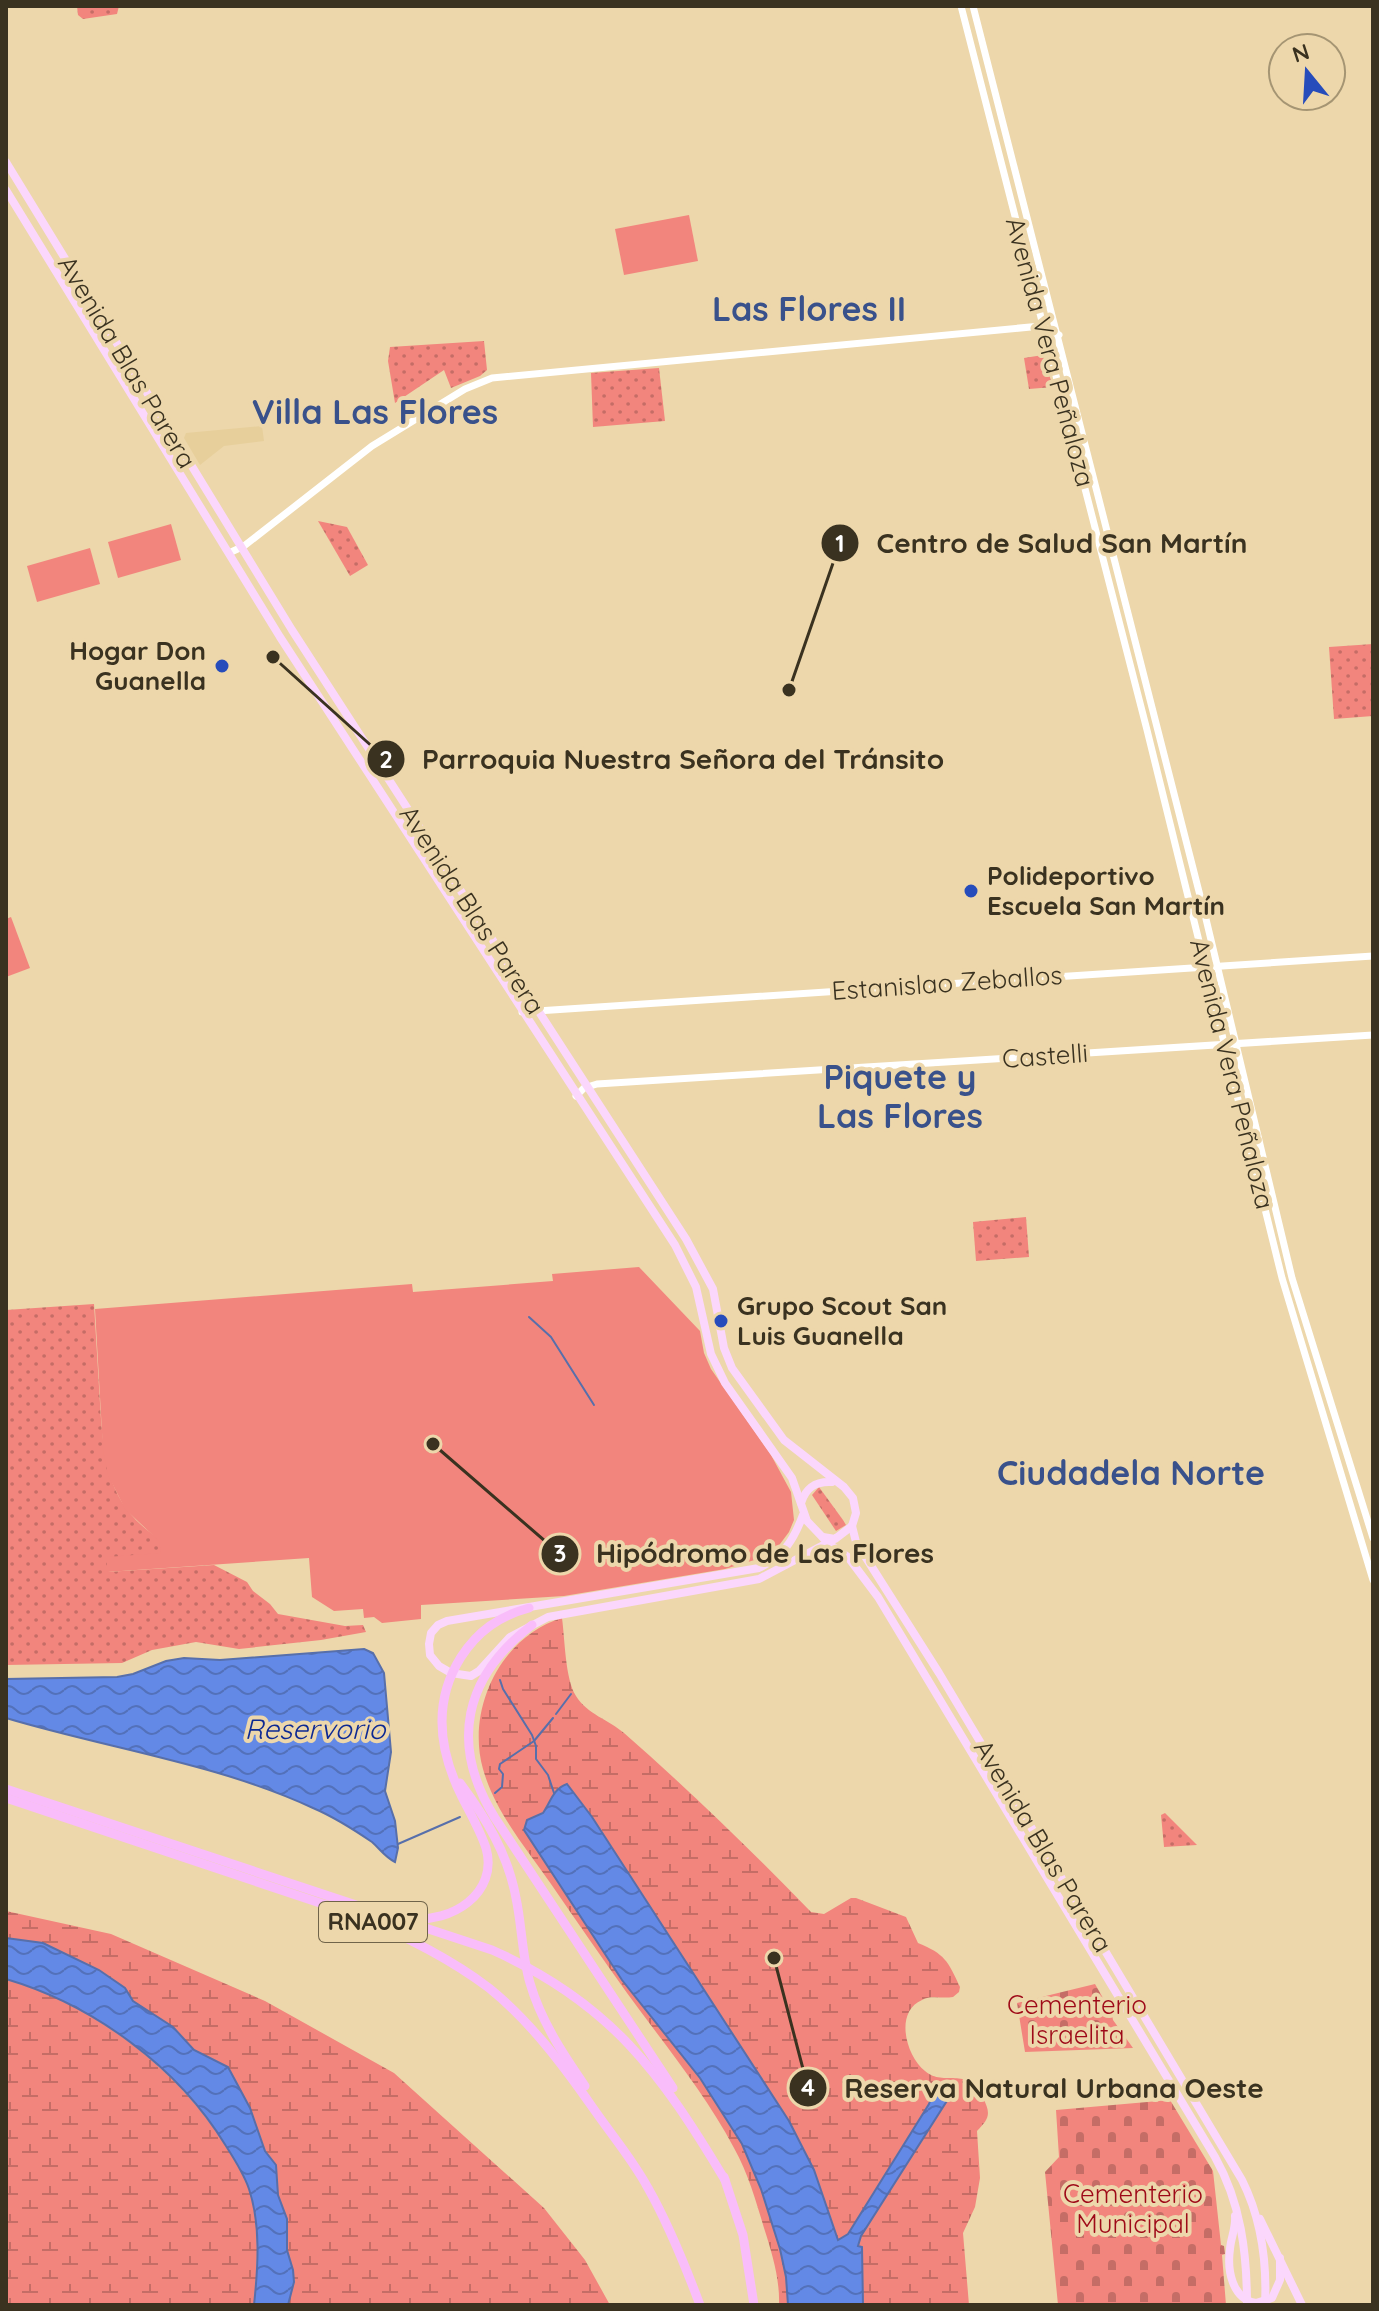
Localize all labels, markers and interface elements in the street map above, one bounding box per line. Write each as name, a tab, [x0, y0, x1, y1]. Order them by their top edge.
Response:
north arrow	[1267, 32, 1347, 112]
text: N	[1289, 37, 1313, 69]
street label: Avenida Vera Peñaloza	[999, 214, 1102, 490]
street label: Avenida Blas Parera	[51, 249, 204, 474]
district label: Las Flores II	[712, 287, 906, 330]
district label: Villa Las Flores	[252, 390, 498, 433]
callout: Centro de Salud San Martín	[820, 517, 1263, 569]
text: Centro de Salud San Martín	[877, 525, 1247, 560]
text: 1	[835, 528, 845, 558]
place label: Hogar Don Guanella	[69, 634, 206, 697]
marker: Hogar Don Guanella	[213, 657, 231, 675]
callout: Parroquia Nuestra Señora del Tránsito	[366, 733, 960, 785]
text: Parroquia Nuestra Señora del Tránsito	[422, 741, 944, 776]
text: 2	[379, 744, 393, 774]
street label: Avenida Blas Parera	[393, 799, 552, 1020]
place label: Polideportivo Escuela San Martín	[987, 859, 1225, 922]
marker: Polideportivo Escuela San Martín	[962, 882, 980, 900]
street label: Avenida Vera Peñaloza	[1183, 935, 1282, 1213]
street label: Estanislao Zeballos	[830, 958, 1063, 1007]
street label: Castelli	[1001, 1036, 1089, 1075]
district label: Piquete y Las Flores	[817, 1055, 983, 1137]
place label: Grupo Scout San Luis Guanella	[737, 1289, 947, 1352]
marker: Grupo Scout San Luis Guanella	[712, 1312, 730, 1330]
district label: Ciudadela Norte	[997, 1451, 1265, 1494]
callout: Hipódromo de Las Flores	[540, 1528, 950, 1580]
text: Hipódromo de Las Flores	[596, 1535, 934, 1570]
text: 3	[554, 1538, 566, 1568]
water label: Reservorio	[245, 1711, 387, 1746]
street label: Avenida Blas Parera	[967, 1733, 1120, 1958]
road number: RNA007	[319, 1902, 427, 1942]
park label: Cementerio Israelita	[1007, 1988, 1147, 2051]
callout: Reserva Natural Urbana Oeste	[788, 2062, 1279, 2114]
text: Reserva Natural Urbana Oeste	[844, 2070, 1264, 2105]
text: 4	[801, 2072, 815, 2102]
park label: Cementerio Municipal	[1063, 2177, 1203, 2240]

